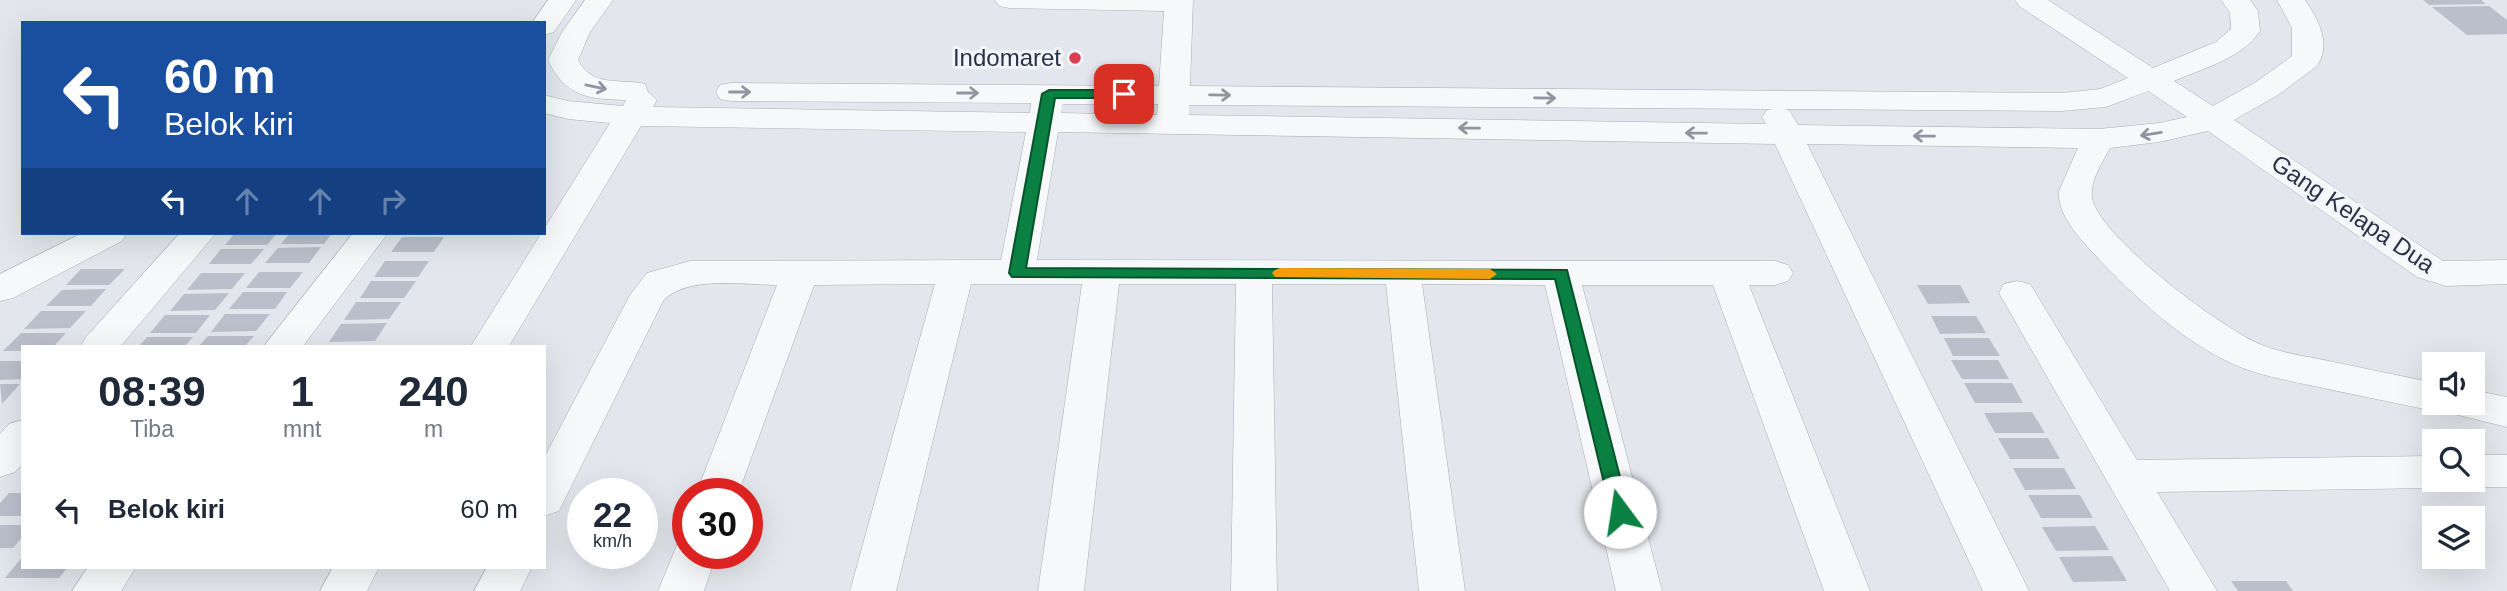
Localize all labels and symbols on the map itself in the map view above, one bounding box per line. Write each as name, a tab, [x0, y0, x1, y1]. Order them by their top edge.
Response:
place label: Indomaret	[953, 44, 1061, 71]
marker: Indomaret	[1067, 50, 1083, 66]
pin	[1094, 64, 1154, 124]
one-way arrow	[584, 82, 606, 95]
one-way arrow	[728, 85, 751, 99]
one-way arrow	[956, 86, 979, 100]
one-way arrow	[1208, 88, 1231, 102]
one-way arrow	[1533, 91, 1556, 105]
one-way arrow	[1457, 121, 1480, 135]
one-way arrow	[1685, 126, 1708, 139]
one-way arrow	[2140, 128, 2163, 141]
one-way arrow	[1912, 130, 1935, 143]
street label: Gang Kelapa Dua	[2267, 149, 2440, 278]
position arrow	[1583, 475, 1657, 549]
speed limit sign: 30	[672, 478, 763, 569]

